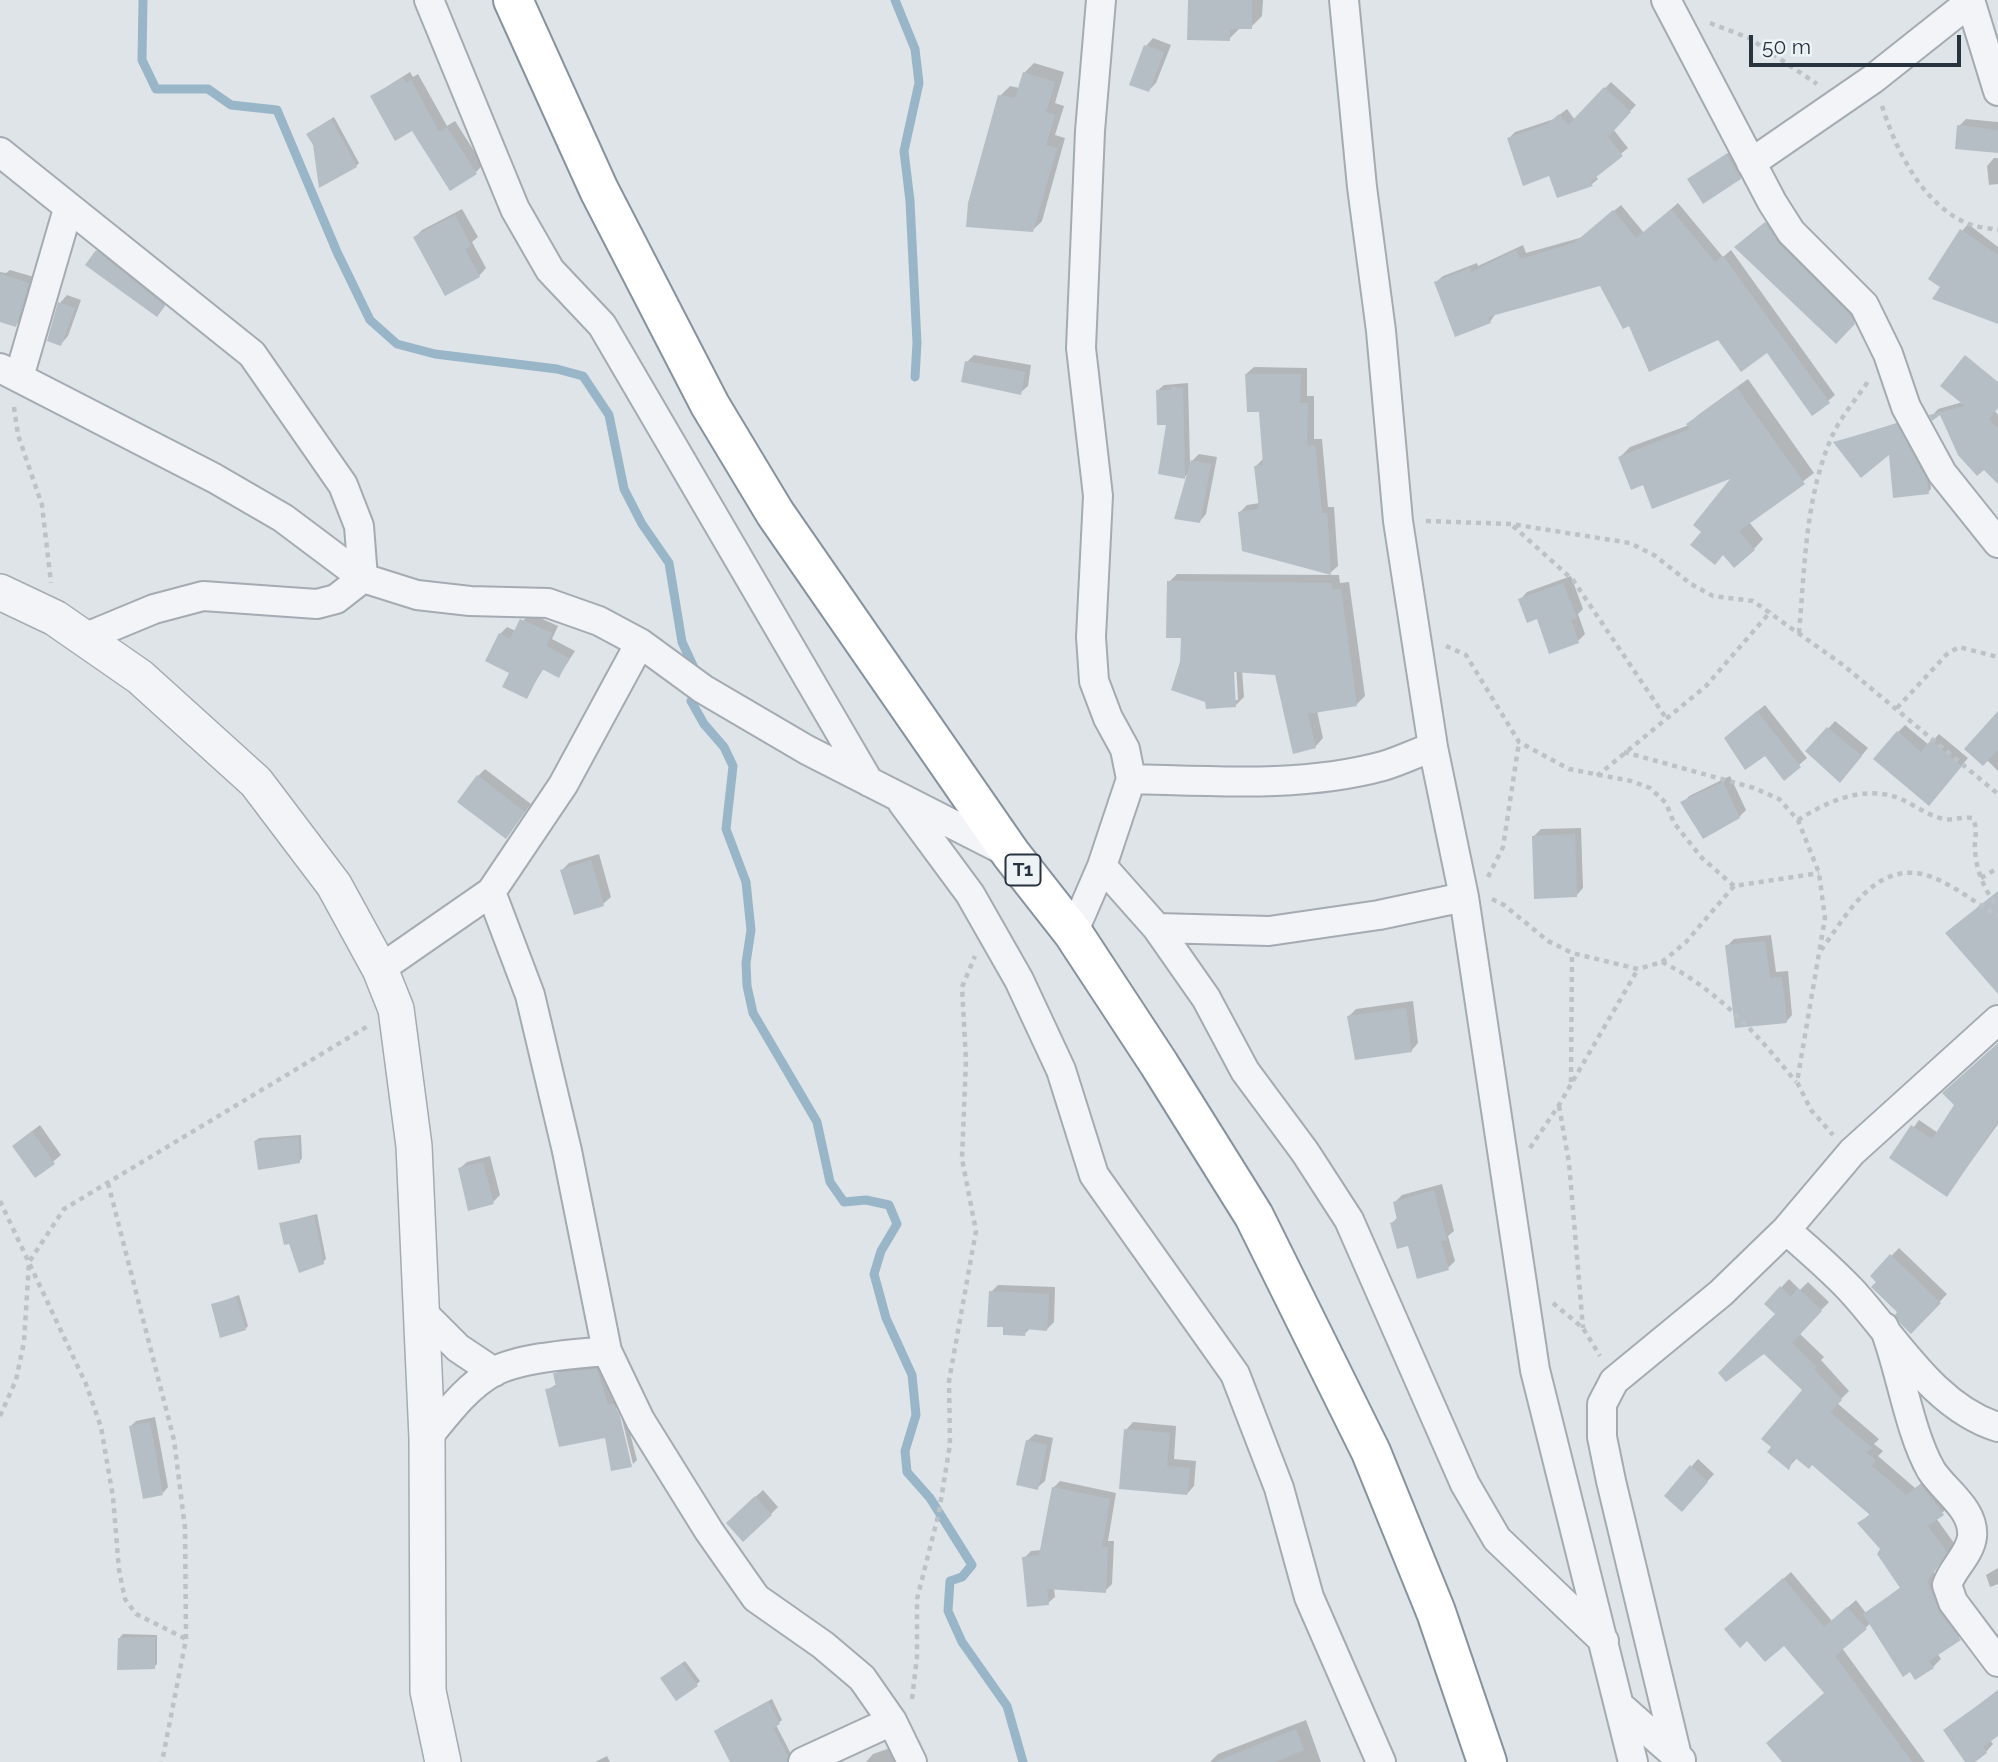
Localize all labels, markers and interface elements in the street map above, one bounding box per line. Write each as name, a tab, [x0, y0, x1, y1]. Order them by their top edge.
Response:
scale bar	[1753, 21, 1965, 65]
text: 50 m	[1762, 34, 1811, 59]
road number: T1	[1006, 855, 1040, 886]

